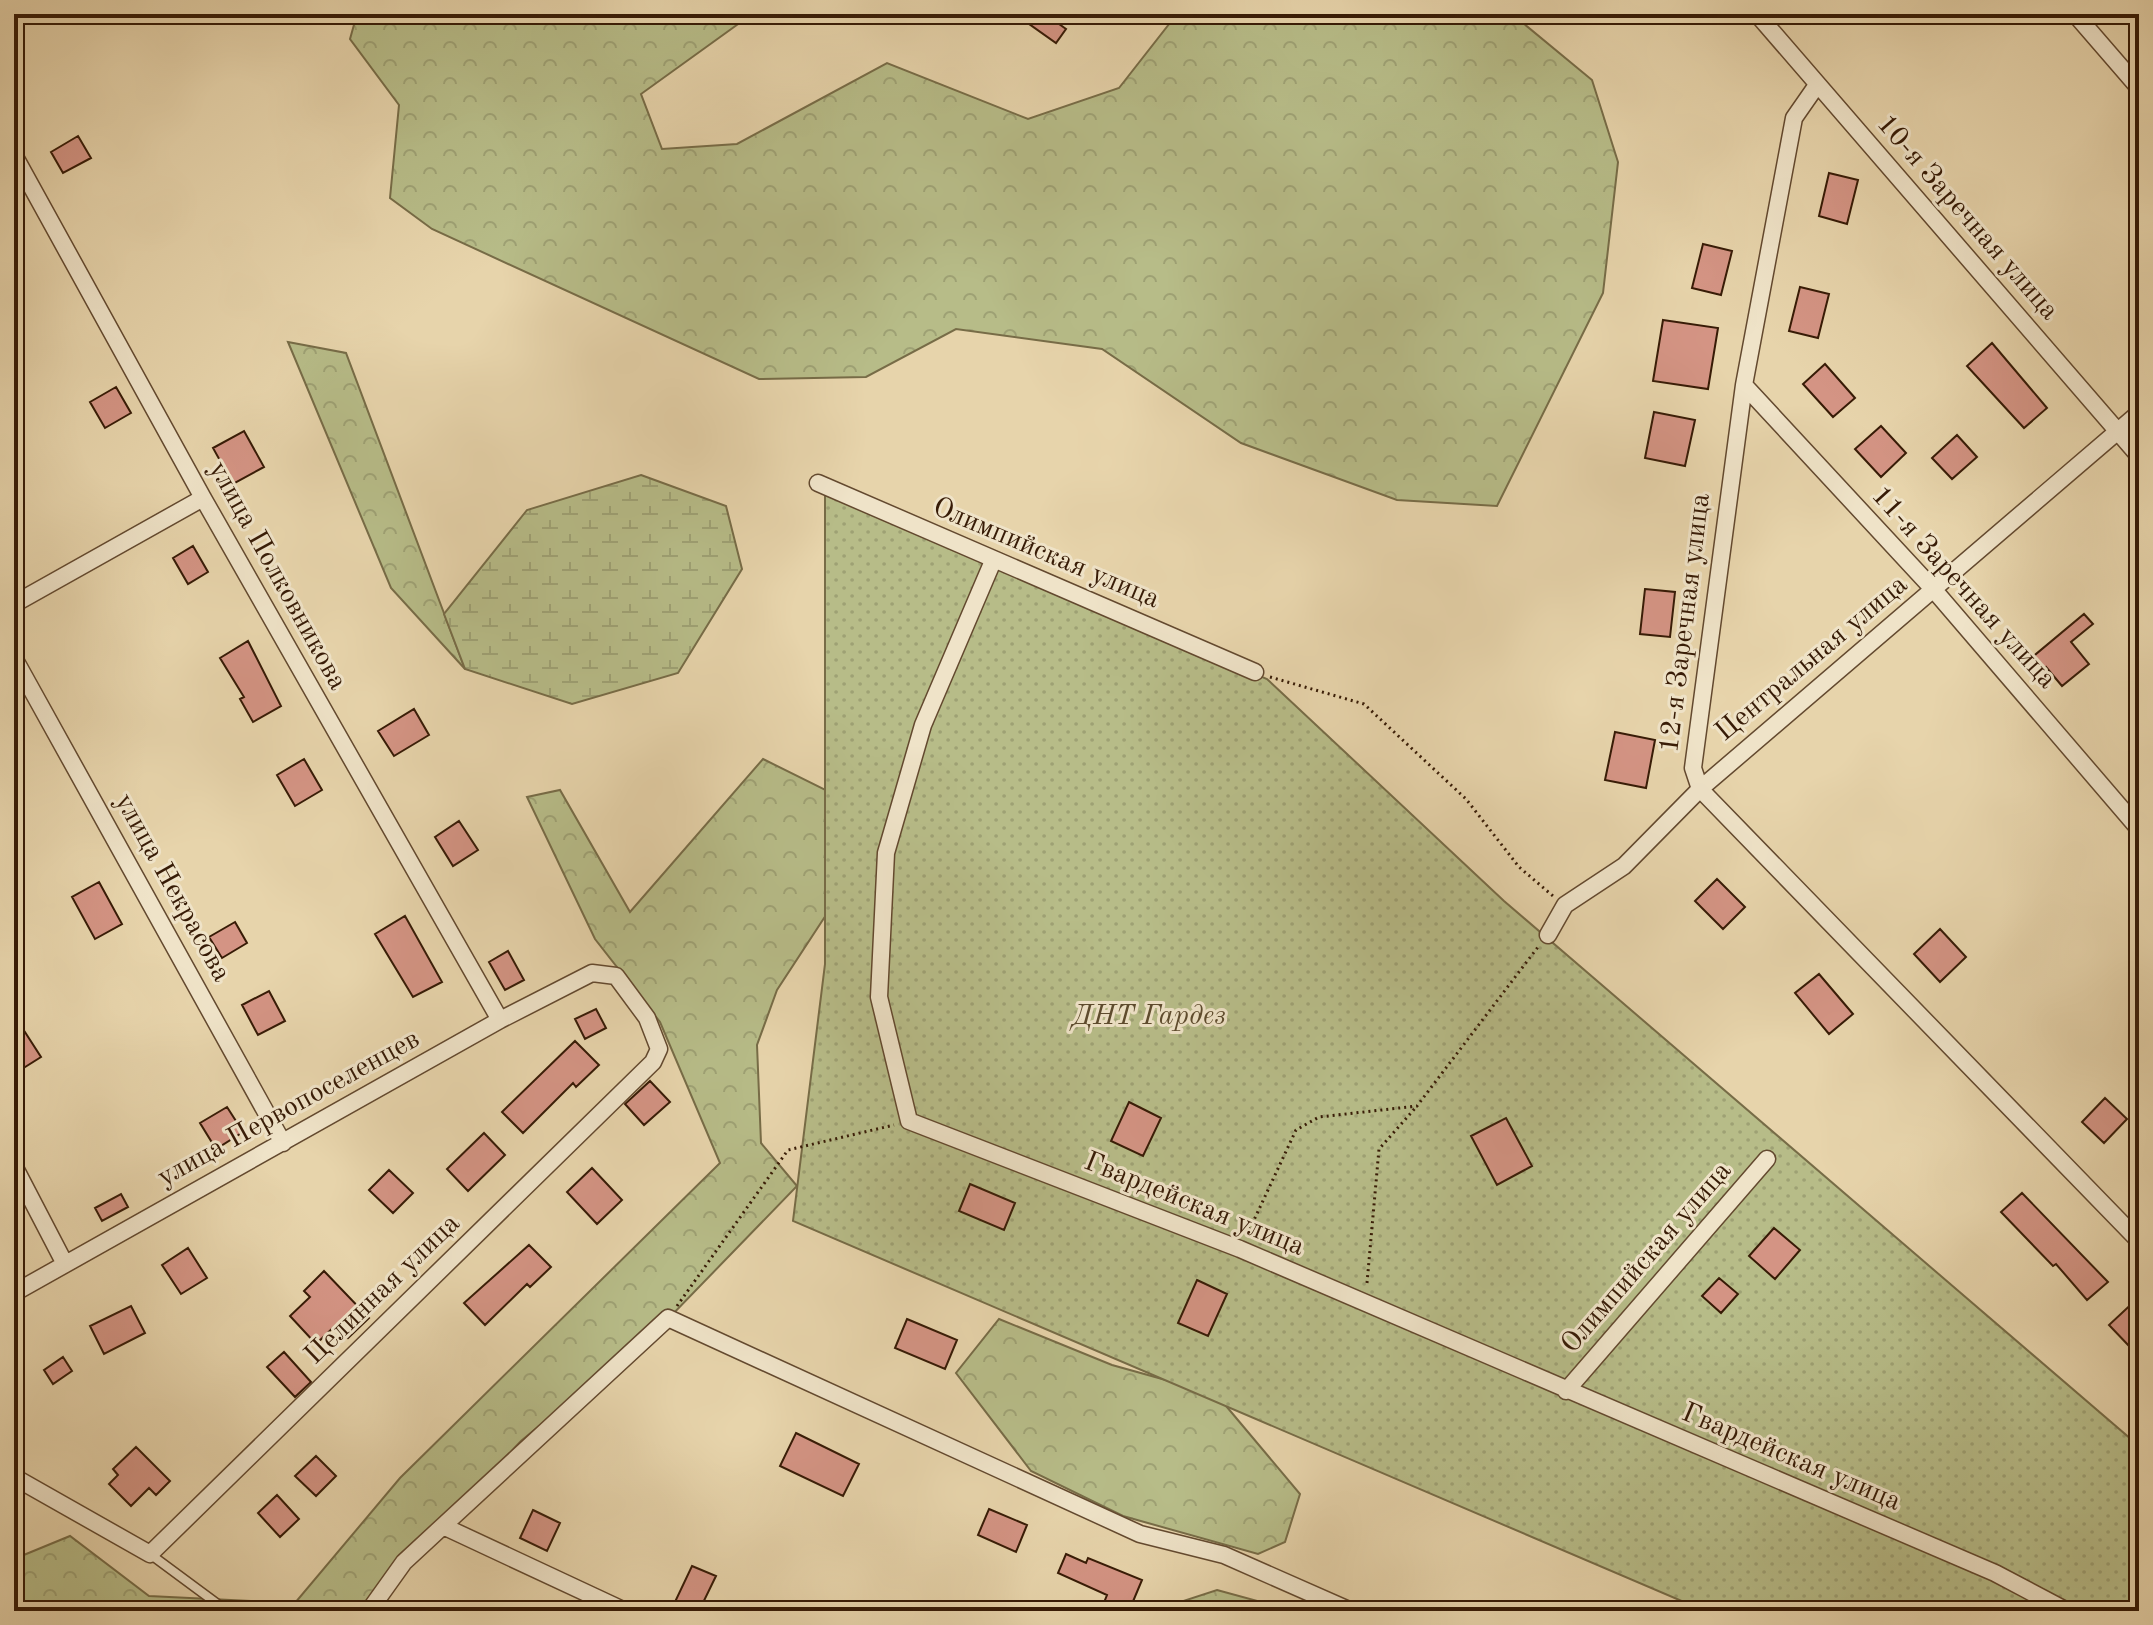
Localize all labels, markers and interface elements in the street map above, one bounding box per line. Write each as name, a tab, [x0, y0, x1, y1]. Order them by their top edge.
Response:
street label: 10-я Заречная улица	[1871, 110, 2063, 326]
street label: улица Полковникова	[203, 457, 352, 695]
street label: 11-я Заречная улица	[1865, 482, 2061, 695]
street label: 12-я Заречная улица	[1656, 492, 1716, 754]
street label: Олимпийская улица	[928, 494, 1164, 615]
street label: Центральная улица	[1711, 571, 1913, 747]
street label: улица Некрасова	[109, 789, 235, 987]
park label: ДНТ Гардез	[1069, 1003, 1226, 1031]
street label: улица Первопоселенцев	[153, 1025, 425, 1193]
street label: Гвардейская улица	[1080, 1148, 1308, 1262]
street label: Олимпийская улица	[1557, 1157, 1738, 1359]
street label: Целинная улица	[300, 1209, 466, 1371]
street label: Гвардейская улица	[1677, 1399, 1905, 1517]

